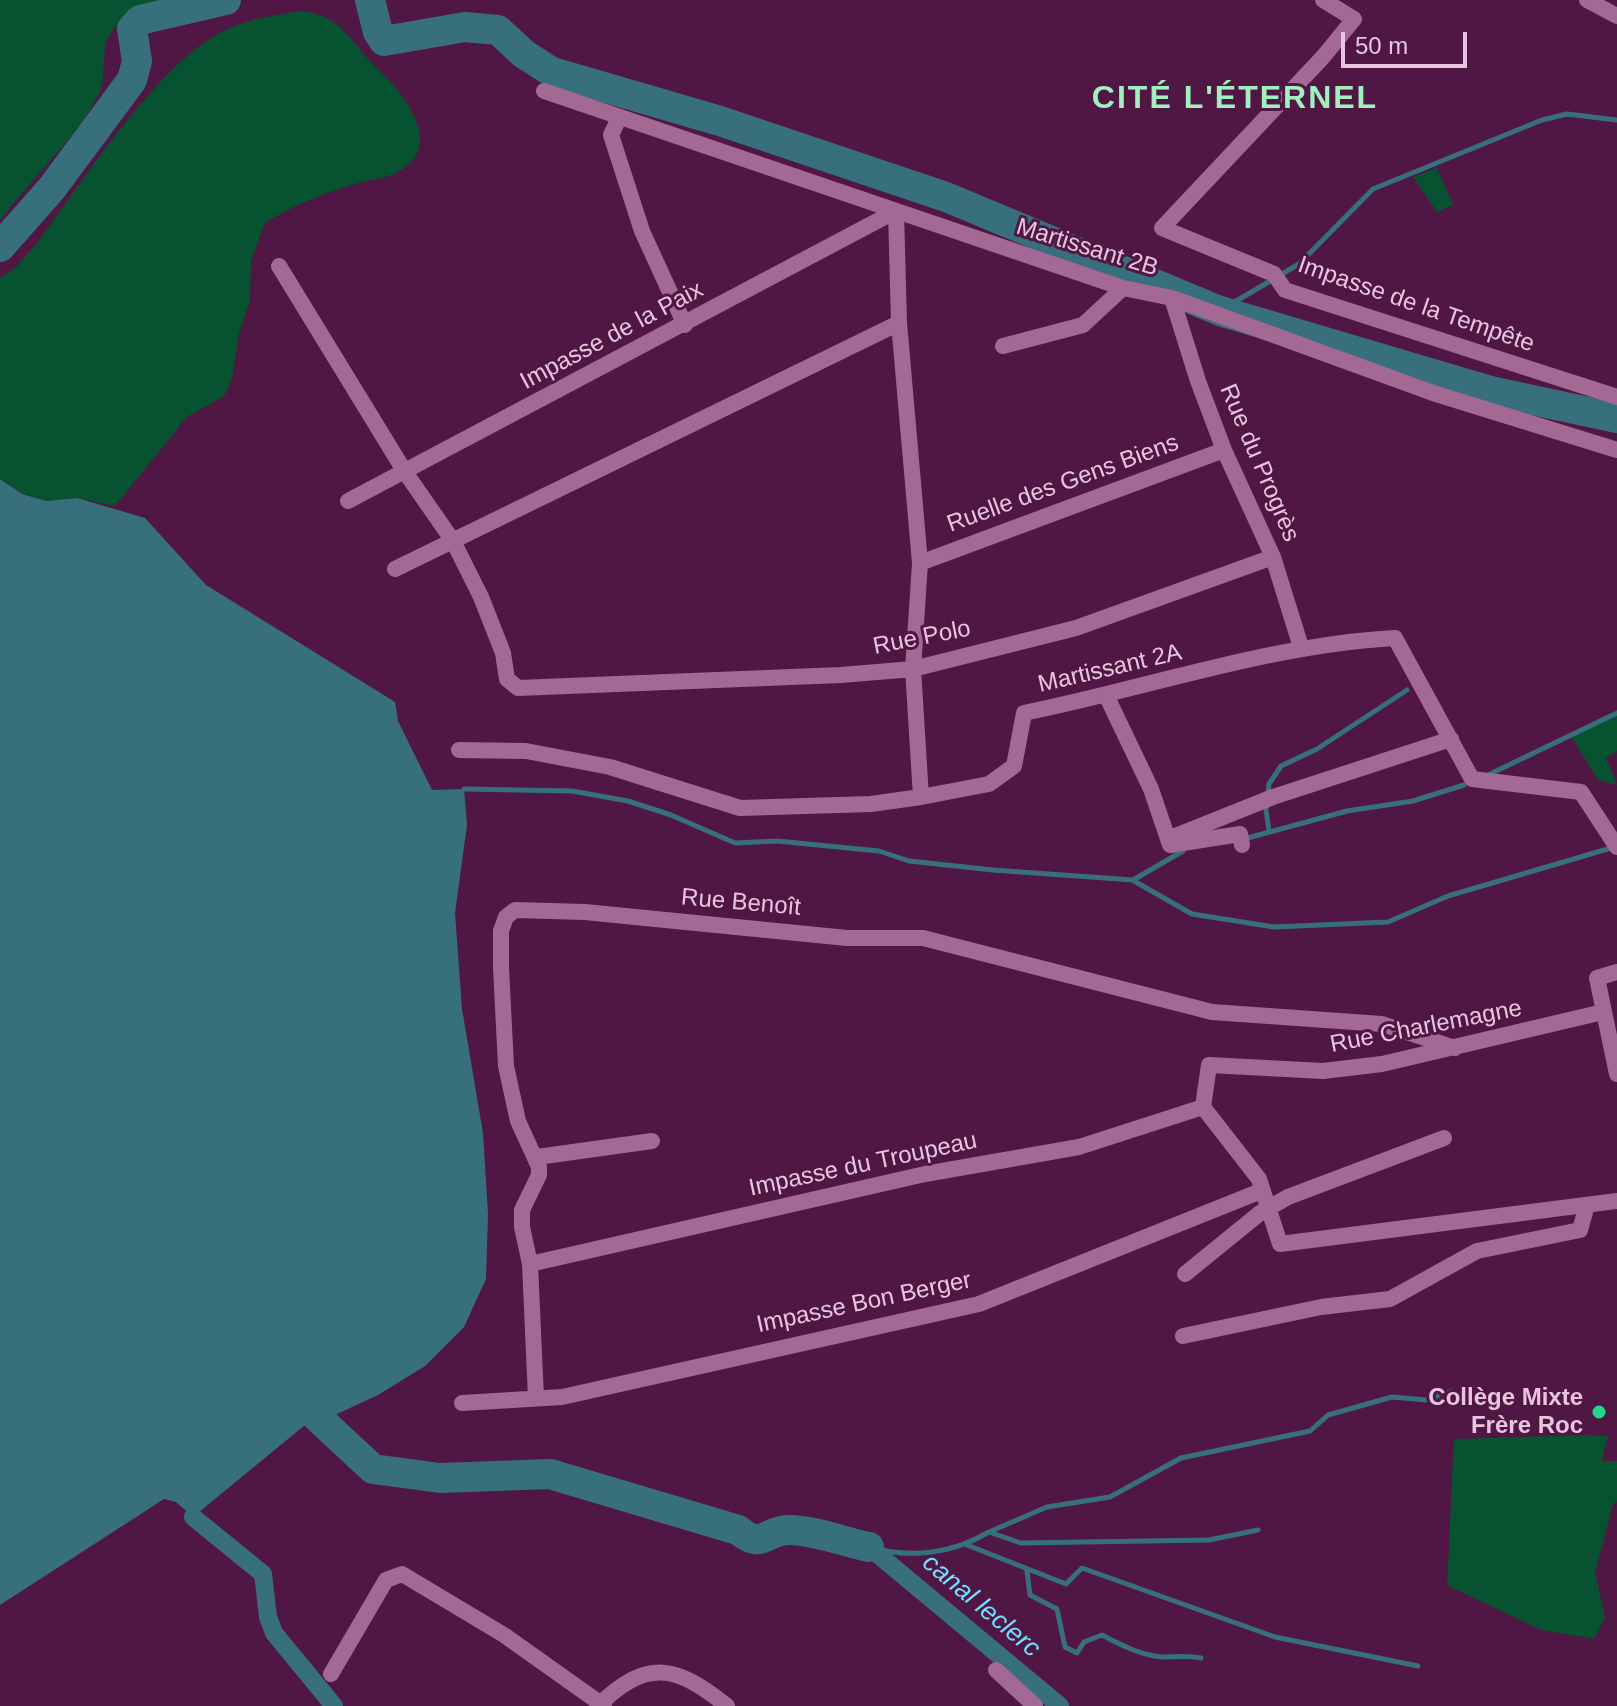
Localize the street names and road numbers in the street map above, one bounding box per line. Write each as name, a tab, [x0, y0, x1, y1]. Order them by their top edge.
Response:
street label: Martissant 2B	[1013, 213, 1161, 283]
street label: Impasse de la Tempête	[1294, 251, 1538, 359]
street label: Impasse de la Paix	[516, 276, 708, 396]
street label: Rue du Progrès	[1213, 380, 1305, 546]
street label: Ruelle des Gens Biens	[943, 429, 1183, 539]
street label: Rue Polo	[871, 614, 973, 662]
street label: Martissant 2A	[1035, 638, 1185, 700]
street label: Rue Benoît	[680, 883, 802, 923]
street label: Rue Charlemagne	[1328, 994, 1524, 1060]
street label: Impasse du Troupeau	[746, 1127, 980, 1203]
street label: Impasse Bon Berger	[754, 1266, 974, 1340]

